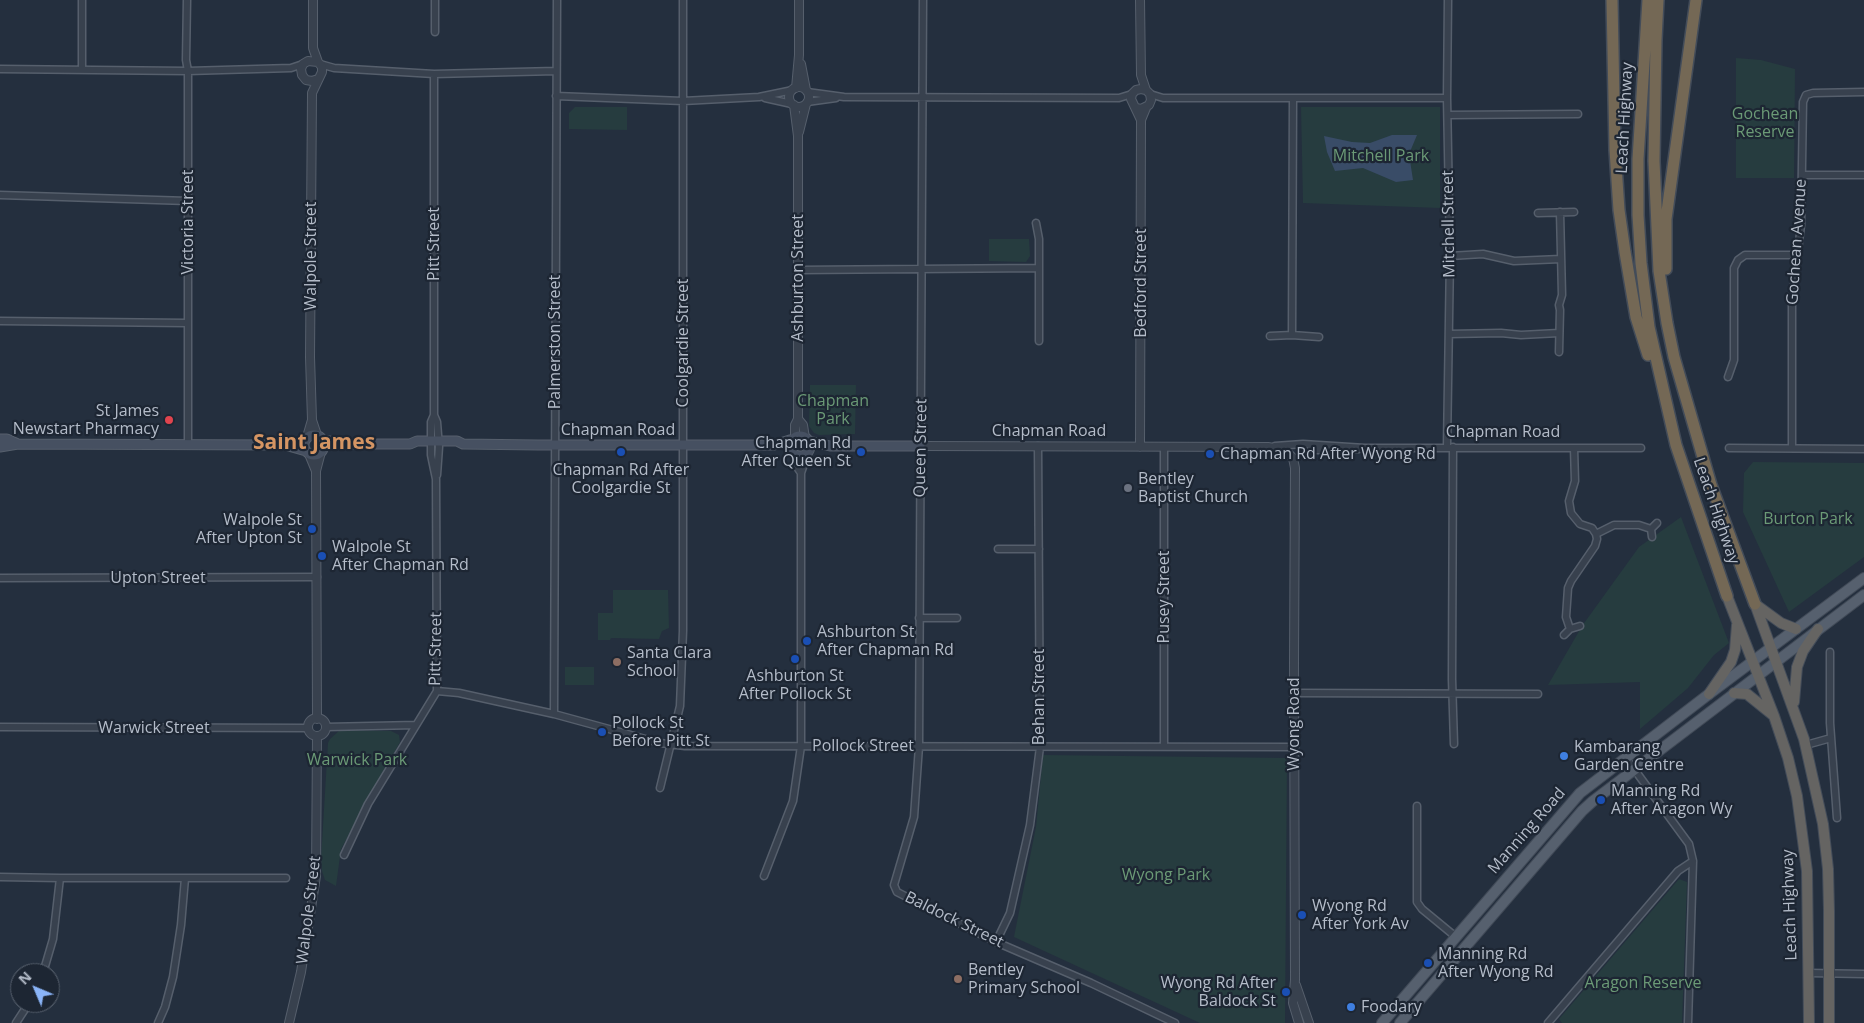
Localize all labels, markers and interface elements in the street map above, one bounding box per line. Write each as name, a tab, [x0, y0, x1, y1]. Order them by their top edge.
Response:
street label: Leach Highway	[1612, 62, 1638, 174]
park label: Gochean Reserve	[1732, 104, 1798, 142]
park label: Mitchell Park	[1333, 146, 1429, 166]
street label: Victoria Street	[178, 170, 198, 274]
street label: Mitchell Street	[1438, 170, 1460, 278]
street label: Gochean Avenue	[1783, 178, 1811, 306]
street label: Walpole Street	[301, 202, 321, 310]
street label: Pitt Street	[424, 207, 444, 281]
street label: Ashburton Street	[788, 214, 808, 342]
street label: Bedford Street	[1131, 228, 1151, 338]
street label: Palmerston Street	[545, 275, 565, 409]
street label: Coolgardie Street	[673, 278, 693, 408]
park label: Chapman Park	[797, 391, 869, 429]
street label: Queen Street	[911, 398, 931, 498]
place label: St James Newstart Pharmacy	[13, 401, 159, 439]
marker: St James Newstart Pharmacy	[163, 414, 175, 426]
street label: Chapman Road	[561, 420, 675, 440]
street label: Chapman Road	[992, 421, 1106, 441]
street label: Chapman Road	[1446, 422, 1560, 442]
district label: Saint James	[253, 430, 375, 456]
place label: Chapman Rd After Queen St	[741, 433, 851, 471]
place label: Chapman Rd After Wyong Rd	[1220, 444, 1436, 464]
marker: Chapman Rd After Coolgardie St	[615, 446, 627, 458]
marker: Chapman Rd After Queen St	[855, 446, 867, 458]
marker: Chapman Rd After Wyong Rd	[1204, 448, 1216, 460]
street label: Leach Highway	[1689, 455, 1743, 567]
place label: Chapman Rd After Coolgardie St	[553, 460, 689, 498]
place label: Bentley Baptist Church	[1138, 469, 1248, 507]
marker: Bentley Baptist Church	[1122, 482, 1134, 494]
park label: Burton Park	[1763, 509, 1853, 529]
place label: Walpole St After Upton St	[196, 510, 302, 548]
marker: Walpole St After Upton St	[306, 523, 318, 535]
place label: Walpole St After Chapman Rd	[332, 537, 469, 575]
marker: Walpole St After Chapman Rd	[316, 550, 328, 562]
street label: Pusey Street	[1154, 551, 1174, 643]
street label: Upton Street	[110, 568, 206, 588]
street label: Pitt Street	[426, 612, 446, 686]
place label: Ashburton St After Chapman Rd	[817, 622, 954, 660]
marker: Ashburton St After Chapman Rd	[801, 635, 813, 647]
place label: Santa Clara School	[627, 643, 712, 681]
street label: Behan Street	[1029, 649, 1049, 745]
marker: Ashburton St After Pollock St	[789, 653, 801, 665]
marker: Santa Clara School	[611, 656, 623, 668]
place label: Ashburton St After Pollock St	[739, 666, 851, 704]
street label: Wyong Road	[1284, 677, 1304, 771]
place label: Pollock St Before Pitt St	[612, 713, 710, 751]
street label: Warwick Street	[98, 718, 210, 738]
marker: Pollock St Before Pitt St	[596, 726, 608, 738]
street label: Pollock Street	[812, 736, 914, 756]
place label: Kambarang Garden Centre	[1574, 737, 1684, 775]
park label: Warwick Park	[307, 750, 407, 770]
marker: Kambarang Garden Centre	[1558, 750, 1570, 762]
place label: Manning Rd After Aragon Wy	[1611, 781, 1732, 819]
street label: Manning Road	[1484, 784, 1570, 878]
marker: Manning Rd After Aragon Wy	[1595, 794, 1607, 806]
street label: Leach Highway	[1778, 849, 1802, 961]
street label: Walpole Street	[293, 855, 325, 965]
park label: Wyong Park	[1122, 865, 1210, 885]
street label: Baldock Street	[901, 888, 1007, 952]
place label: Wyong Rd After York Av	[1312, 896, 1409, 934]
marker: Wyong Rd After York Av	[1296, 909, 1308, 921]
place label: Manning Rd After Wyong Rd	[1438, 944, 1554, 982]
marker: Manning Rd After Wyong Rd	[1422, 957, 1434, 969]
place label: Bentley Primary School	[968, 960, 1080, 998]
north arrow	[10, 963, 60, 1013]
text: N	[14, 967, 35, 988]
marker: Bentley Primary School	[952, 973, 964, 985]
place label: Wyong Rd After Baldock St	[1160, 973, 1276, 1011]
park label: Aragon Reserve	[1585, 973, 1701, 993]
marker: Wyong Rd After Baldock St	[1280, 986, 1292, 998]
place label: Foodary	[1361, 997, 1422, 1017]
marker: Foodary	[1345, 1001, 1357, 1013]

